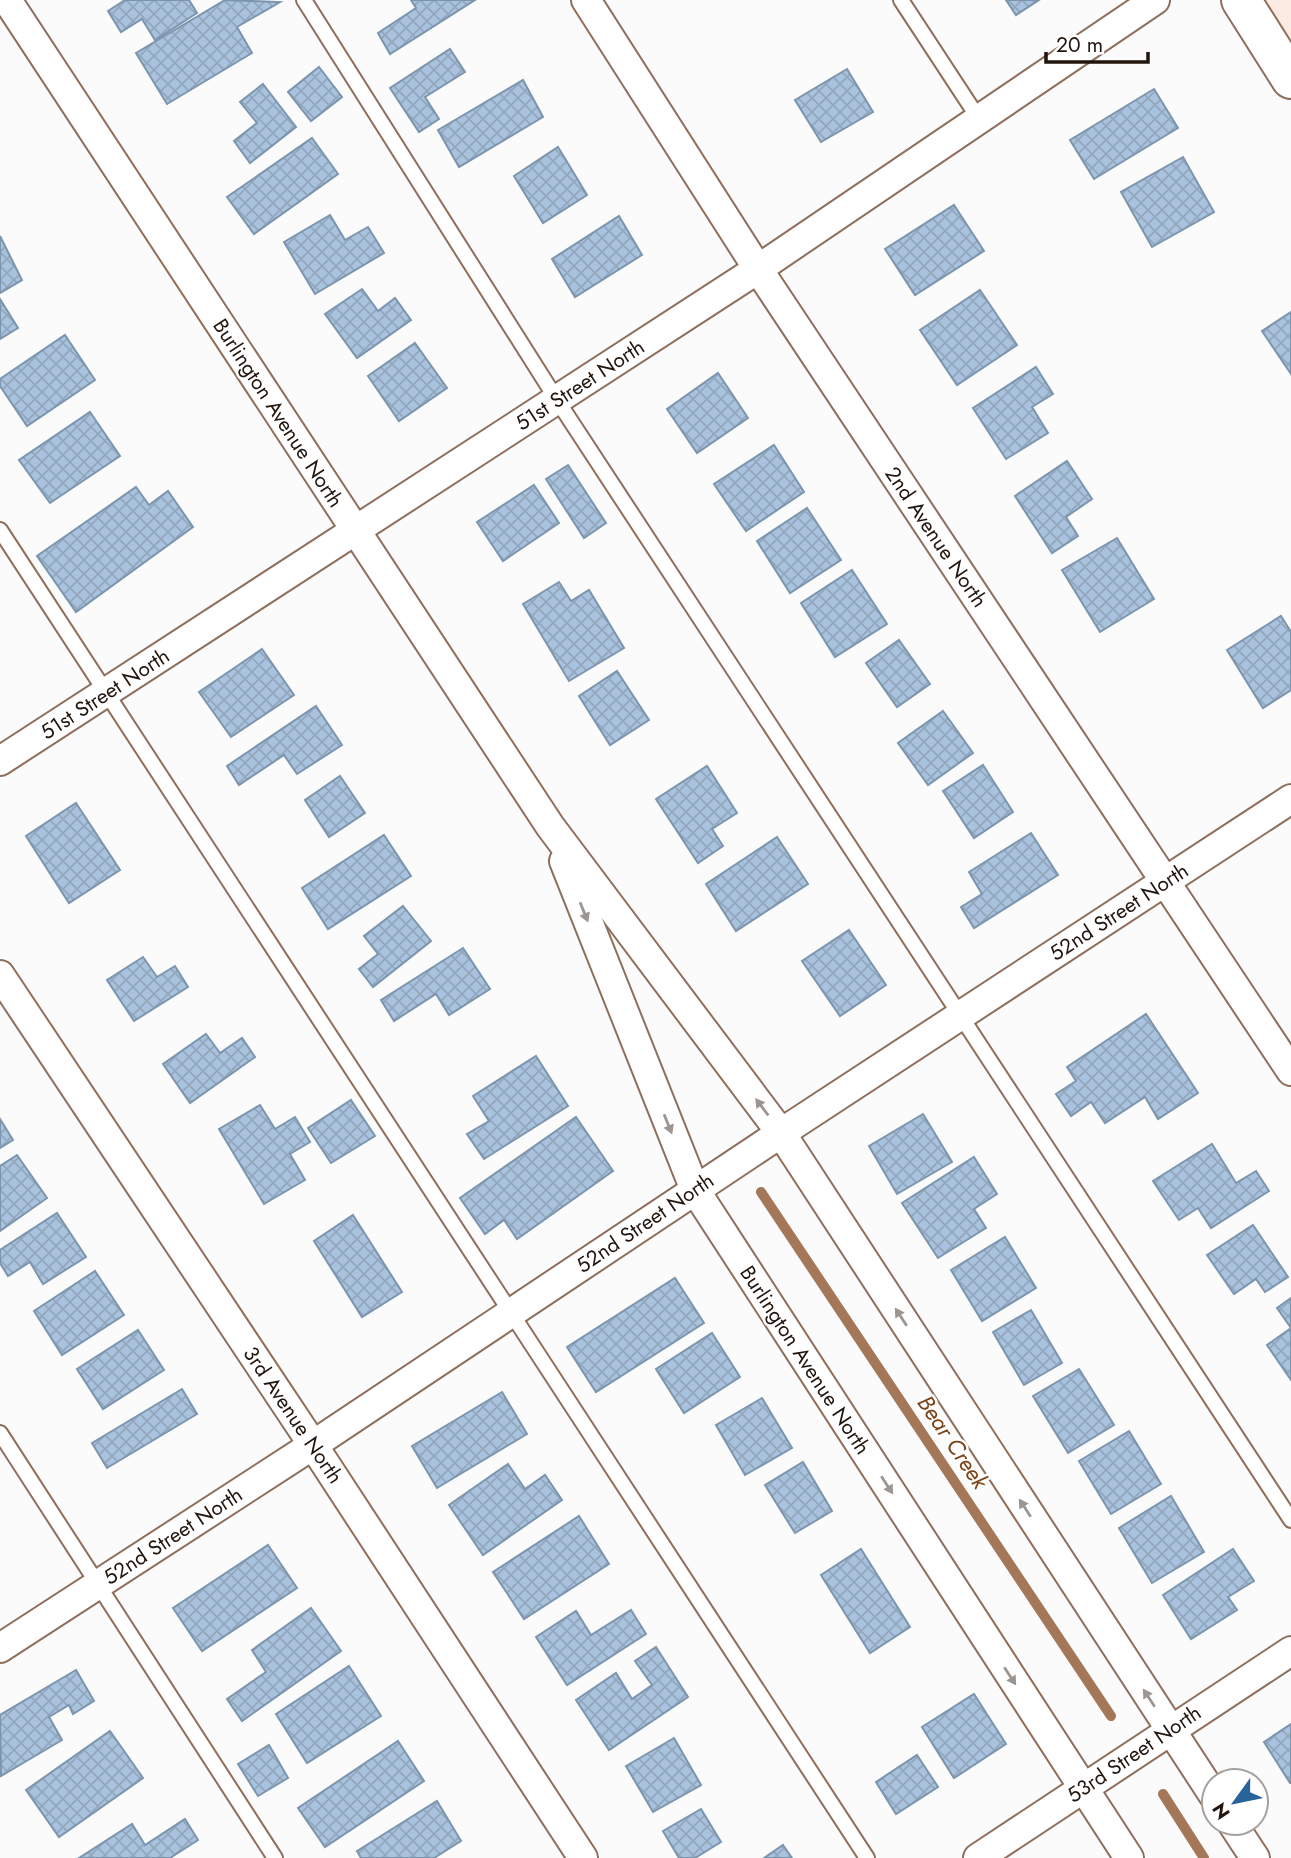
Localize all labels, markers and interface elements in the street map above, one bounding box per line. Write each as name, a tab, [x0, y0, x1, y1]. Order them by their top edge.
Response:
scale bar	[1046, 21, 1148, 65]
text: 20 m	[1056, 30, 1103, 60]
street label: Burlington Avenue North	[206, 313, 350, 513]
street label: 51st Street North	[510, 332, 650, 438]
street label: 2nd Avenue North	[878, 461, 994, 613]
street label: 51st Street North	[35, 641, 175, 747]
street label: 52nd Street North	[1044, 856, 1194, 968]
one-way arrow	[579, 902, 590, 923]
one-way arrow	[755, 1098, 769, 1116]
one-way arrow	[663, 1113, 674, 1134]
street label: 52nd Street North	[570, 1166, 720, 1280]
street label: Burlington Avenue North	[733, 1260, 877, 1460]
one-way arrow	[894, 1308, 908, 1326]
street label: 3rd Avenue North	[236, 1340, 350, 1490]
water label: Bear Creek	[909, 1388, 998, 1497]
one-way arrow	[880, 1476, 893, 1495]
street label: 52nd Street North	[98, 1480, 248, 1592]
one-way arrow	[1019, 1498, 1032, 1517]
one-way arrow	[1004, 1666, 1017, 1686]
one-way arrow	[1143, 1689, 1156, 1708]
street label: 53rd Street North	[1061, 1698, 1207, 1810]
north arrow	[1200, 1767, 1270, 1837]
text: N	[1206, 1797, 1237, 1825]

